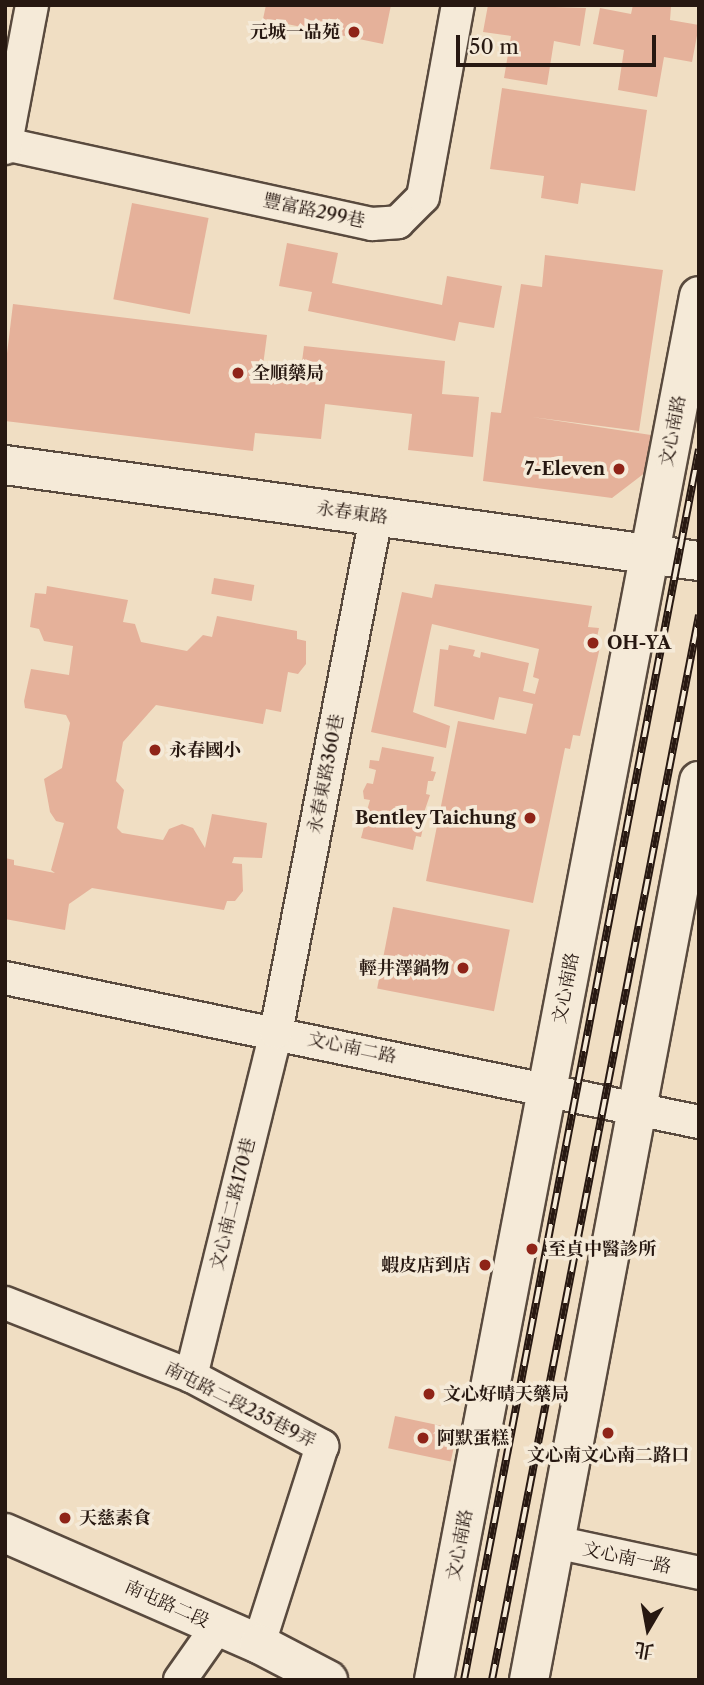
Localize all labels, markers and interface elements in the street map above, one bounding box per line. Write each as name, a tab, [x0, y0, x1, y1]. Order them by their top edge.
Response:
place label: 元城一品苑	[250, 21, 340, 43]
scale bar	[459, 21, 658, 65]
marker: 元城一品苑	[346, 24, 362, 40]
text: 50 m	[469, 34, 519, 59]
street label: 豐富路299巷	[261, 190, 367, 232]
place label: 全順藥局	[252, 362, 324, 384]
marker: 全順藥局	[230, 365, 246, 381]
street label: 文心南路	[656, 394, 690, 468]
place label: 7-Eleven	[525, 458, 605, 480]
marker: 7-Eleven	[611, 461, 627, 477]
street label: 永春東路	[315, 497, 389, 529]
place label: OH-YA	[607, 632, 671, 654]
marker: OH-YA	[585, 635, 601, 651]
street label: 永春東路360巷	[304, 712, 348, 836]
place label: 永春國小	[169, 739, 241, 761]
marker: 永春國小	[147, 742, 163, 758]
place label: Bentley Taichung	[354, 807, 516, 829]
marker: Bentley Taichung	[522, 810, 538, 826]
street label: 文心南路	[549, 951, 583, 1025]
place label: 輕井澤鍋物	[359, 957, 449, 979]
marker: 輕井澤鍋物	[455, 960, 471, 976]
street label: 文心南二路	[306, 1028, 398, 1068]
street label: 文心南二路170巷	[206, 1135, 260, 1273]
place label: 至貞中醫診所	[548, 1238, 656, 1260]
marker: 至貞中醫診所	[522, 1239, 542, 1259]
place label: 蝦皮店到店	[381, 1254, 471, 1276]
marker: 蝦皮店到店	[477, 1257, 493, 1273]
street label: 南屯路二段235巷9弄	[161, 1358, 319, 1452]
place label: 文心好晴天藥局	[443, 1383, 569, 1405]
marker: 文心好晴天藥局	[421, 1386, 437, 1402]
marker: 文心南文心南二路口	[600, 1425, 616, 1441]
place label: 阿默蛋糕	[437, 1427, 509, 1449]
marker: 阿默蛋糕	[415, 1430, 431, 1446]
place label: 文心南文心南二路口	[527, 1444, 689, 1466]
place label: 天慈素食	[79, 1507, 151, 1529]
street label: 文心南路	[443, 1508, 477, 1582]
marker: 天慈素食	[57, 1510, 73, 1526]
street label: 文心南一路	[581, 1538, 673, 1578]
street label: 南屯路二段	[121, 1576, 213, 1632]
north arrow	[613, 1594, 683, 1664]
text: 北	[633, 1637, 656, 1663]

